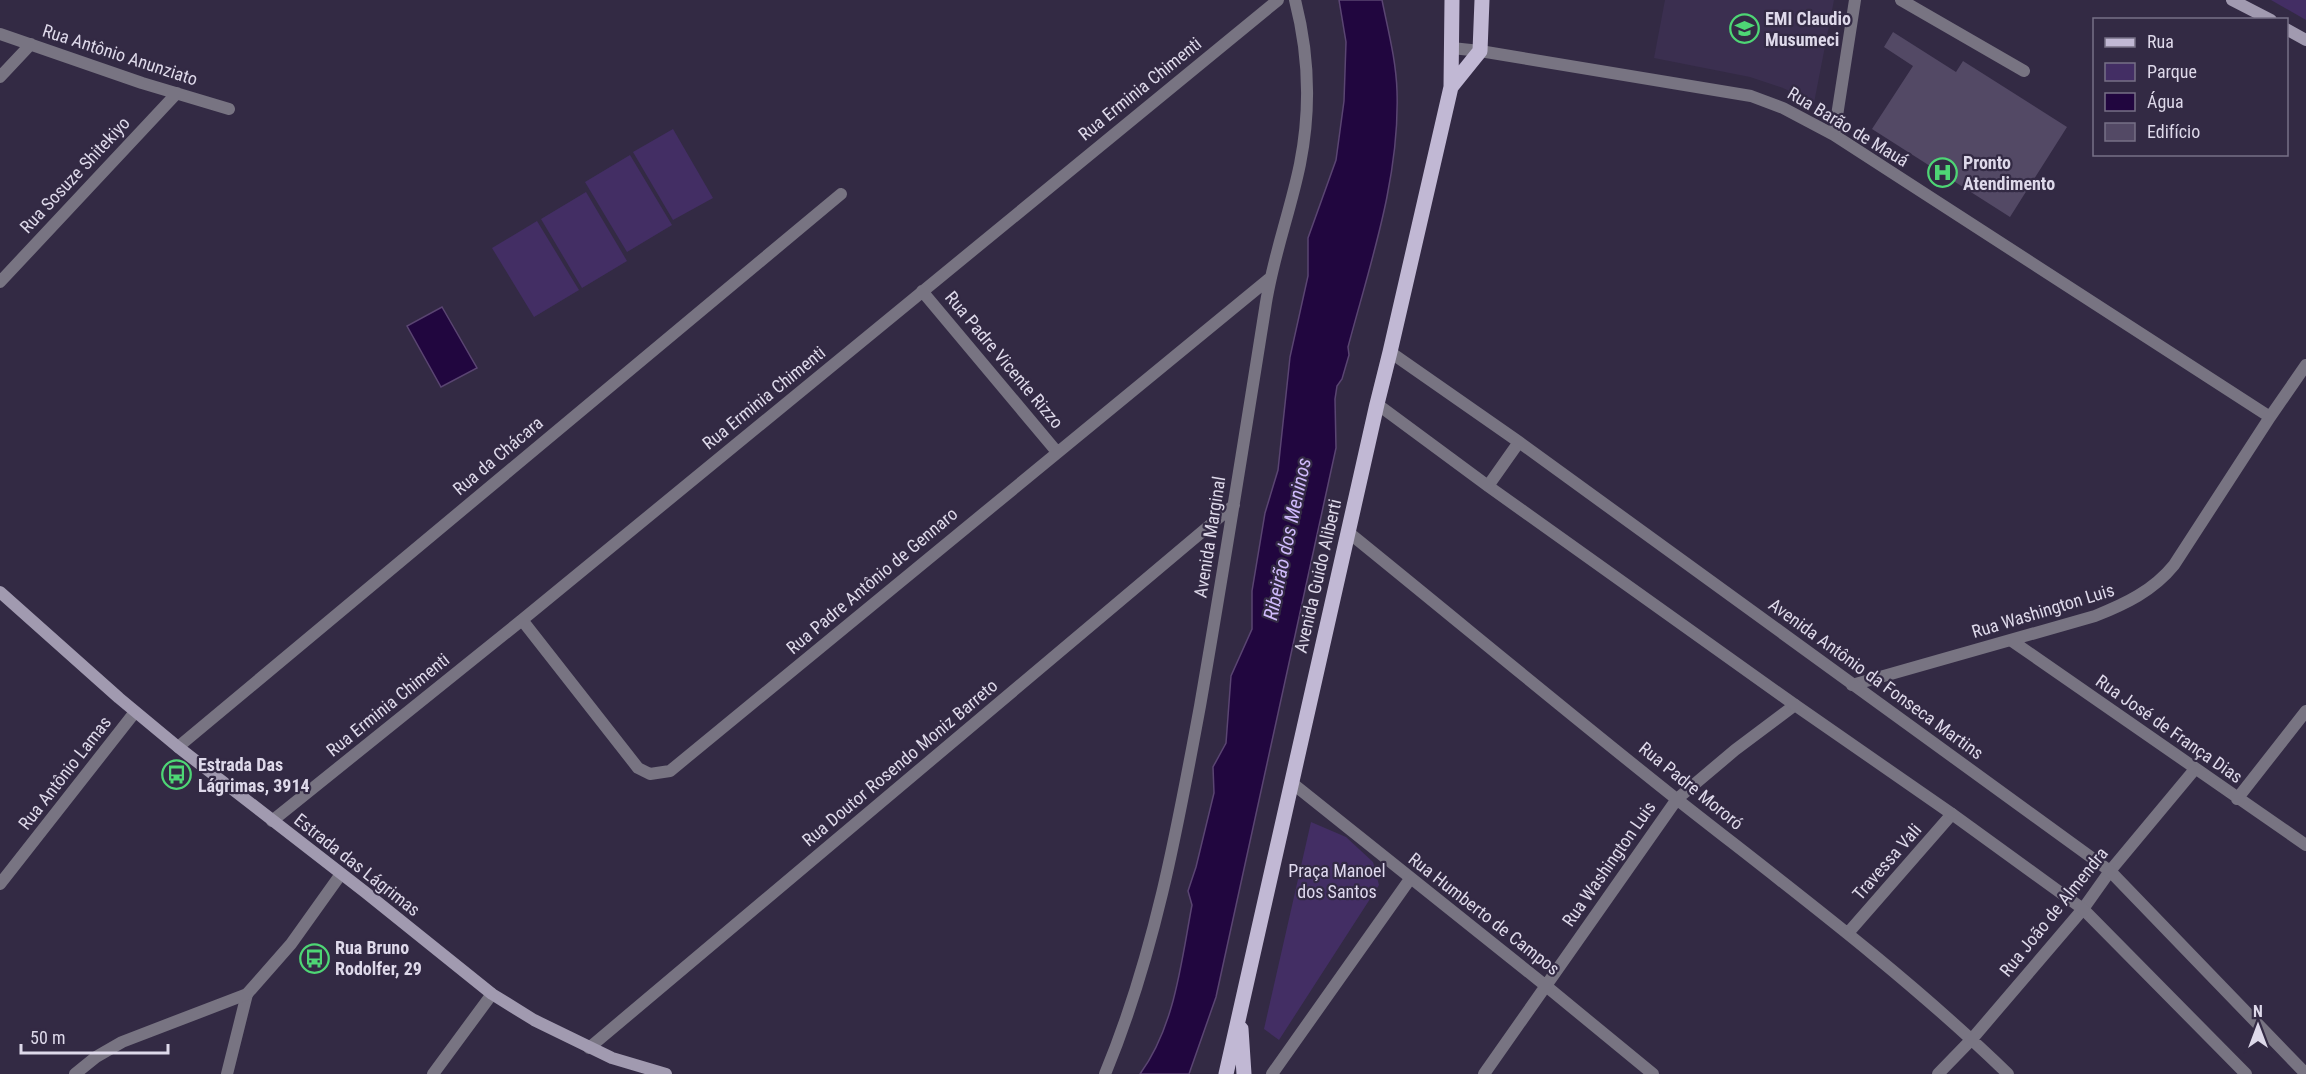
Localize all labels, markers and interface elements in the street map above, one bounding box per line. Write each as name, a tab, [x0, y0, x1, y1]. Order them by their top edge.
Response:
place label: EMI Claudio Musumeci	[1765, 8, 1851, 50]
school or university icon: EMI Claudio Musumeci	[1728, 13, 1760, 45]
legend	[2093, 18, 2288, 156]
street label: Rua Antônio Anunziato	[40, 20, 200, 89]
text: Rua	[2147, 31, 2174, 52]
street label: Rua Erminia Chimenti	[1074, 33, 1205, 145]
text: Parque	[2147, 61, 2197, 82]
street label: Rua Barão de Mauá	[1784, 82, 1913, 171]
text: Água	[2147, 91, 2184, 112]
street label: Rua Sosuze Shitekiyo	[15, 112, 134, 237]
text: Edifício	[2147, 121, 2200, 142]
place label: Pronto Atendimento	[1963, 152, 2055, 194]
hospital icon: Pronto Atendimento	[1926, 157, 1958, 189]
street label: Rua Padre Vicente Rizzo	[941, 287, 1068, 432]
street label: Rua Erminia Chimenti	[698, 342, 829, 454]
street label: Rua da Chácara	[448, 412, 547, 499]
water label: Ribeirão dos Meninos	[1258, 456, 1316, 622]
street label: Avenida Marginal	[1190, 475, 1229, 599]
street label: Avenida Guido Aliberti	[1290, 497, 1345, 655]
street label: Rua Padre Antônio de Gennaro	[782, 503, 961, 658]
street label: Rua Washington Luis	[1969, 579, 2117, 642]
street label: Avenida Antônio da Fonseca Martins	[1765, 594, 1988, 763]
street label: Rua Erminia Chimenti	[322, 649, 453, 761]
street label: Rua José de França Dias	[2092, 670, 2247, 787]
street label: Rua Doutor Rosendo Moniz Barreto	[798, 675, 1002, 850]
street label: Rua Antônio Lamas	[14, 712, 115, 833]
street label: Rua Padre Mororó	[1635, 737, 1748, 834]
place label: Estrada Das Lágrimas, 3914	[198, 754, 310, 796]
bus stop icon: Estrada Das Lágrimas, 3914	[161, 759, 193, 791]
street label: Rua Washington Luis	[1558, 797, 1660, 930]
street label: Estrada das Lágrimas	[290, 809, 424, 920]
street label: Travessa Vali	[1848, 819, 1925, 904]
street label: Rua João de Almendra	[1995, 843, 2112, 980]
street label: Rua Humberto de Campos	[1405, 848, 1564, 979]
park label: Praça Manoel dos Santos	[1288, 860, 1386, 902]
place label: Rua Bruno Rodolfer, 29	[335, 937, 422, 979]
bus stop icon: Rua Bruno Rodolfer, 29	[298, 942, 330, 974]
north arrow	[2228, 996, 2288, 1056]
text: N	[2253, 1002, 2263, 1021]
scale bar	[21, 1017, 168, 1055]
text: 50 m	[30, 1027, 65, 1048]

